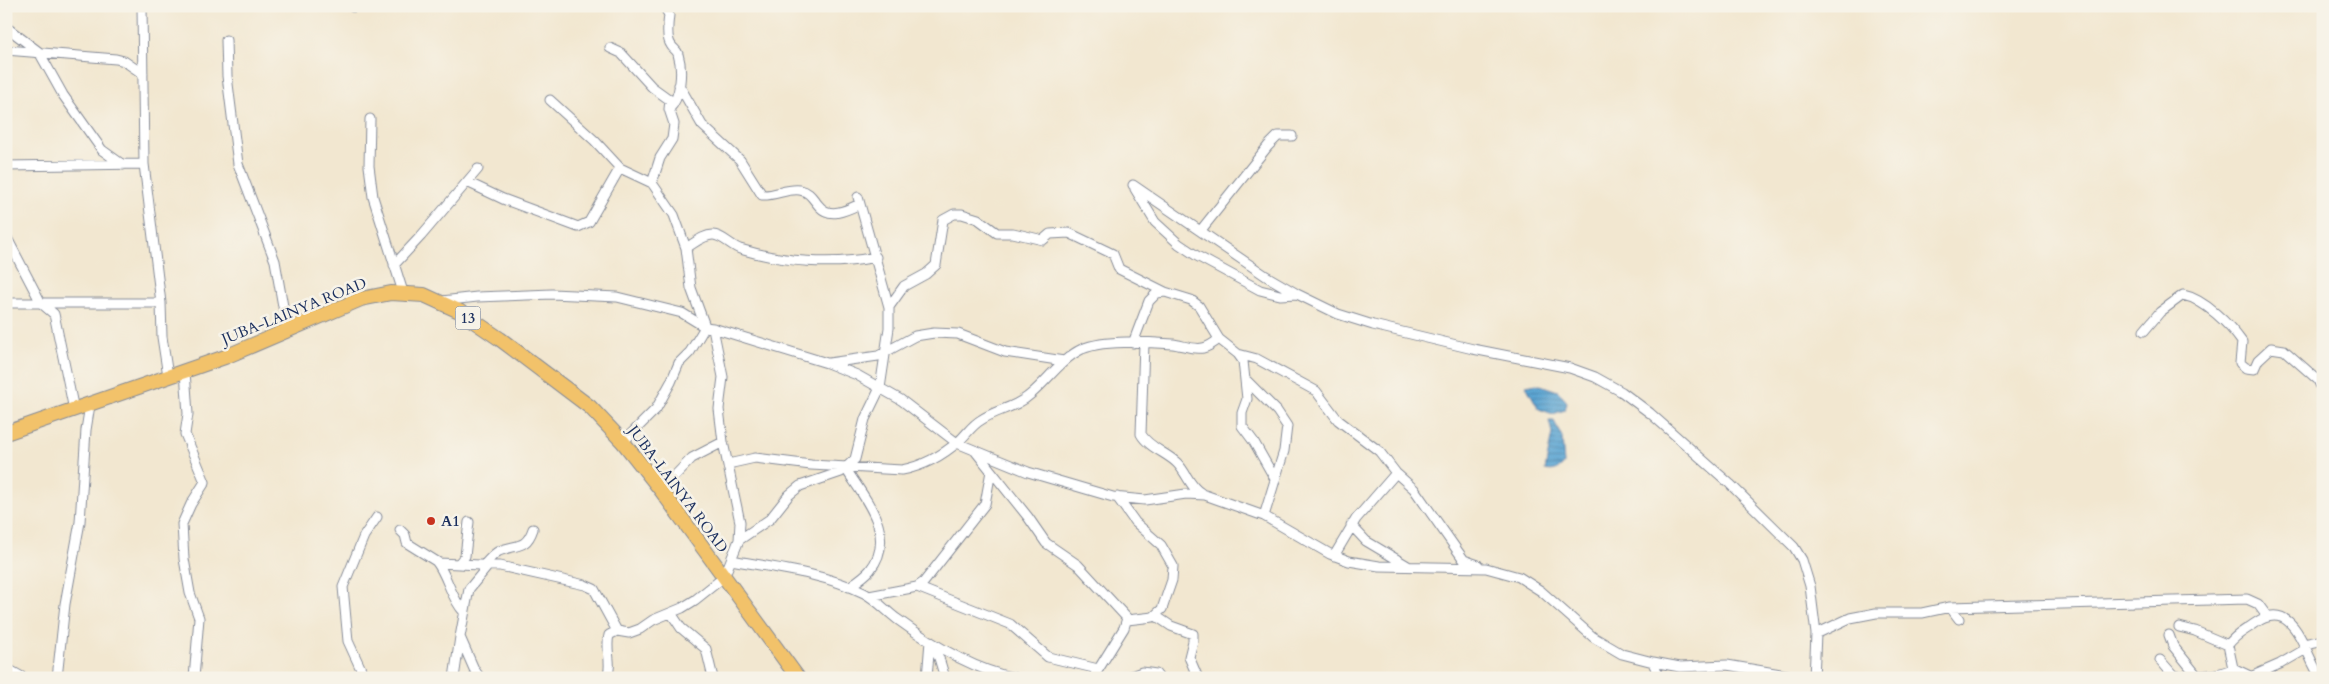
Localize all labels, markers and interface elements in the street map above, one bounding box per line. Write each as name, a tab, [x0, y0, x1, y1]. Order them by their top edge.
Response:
street label: JUBA-LAINYA ROAD	[217, 273, 369, 350]
road number: 13	[456, 306, 480, 330]
street label: JUBA-LAINYA ROAD	[622, 420, 733, 557]
place label: A1	[441, 511, 460, 531]
marker: A1	[425, 515, 437, 527]

